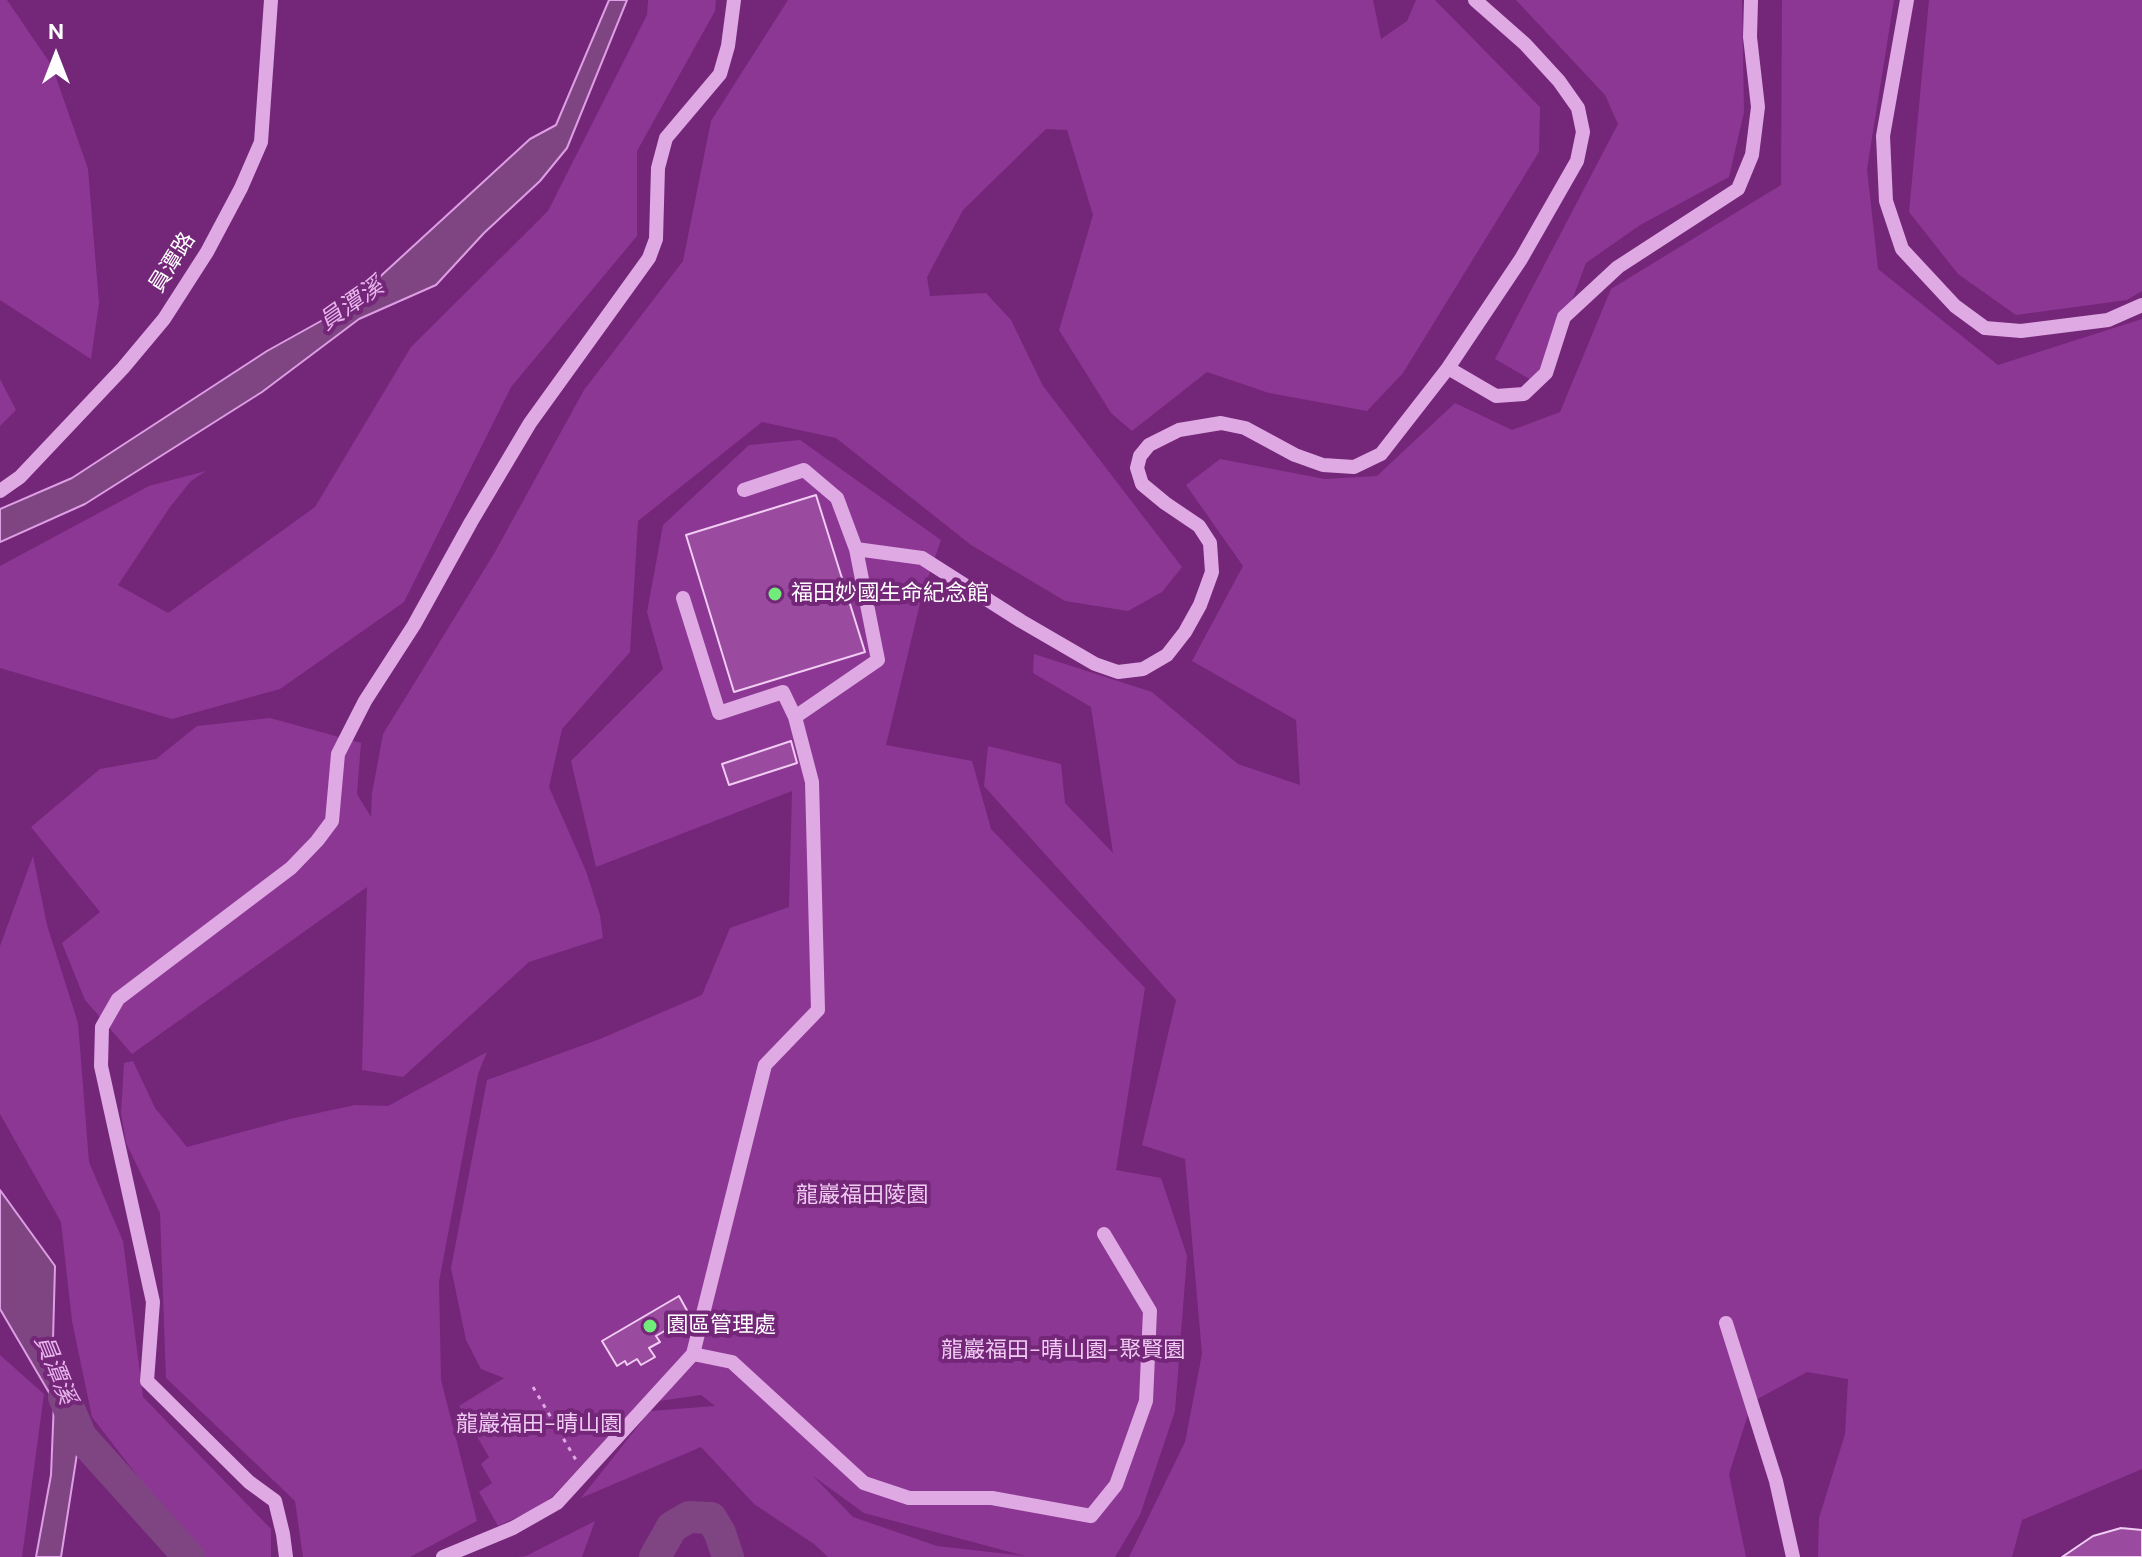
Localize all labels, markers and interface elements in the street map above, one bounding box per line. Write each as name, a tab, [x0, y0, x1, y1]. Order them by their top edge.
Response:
north arrow	[16, 16, 96, 96]
text: N	[48, 17, 64, 46]
street label: 員潭路	[144, 228, 202, 298]
water label: 員潭溪	[314, 273, 390, 337]
place label: 福田妙國生命紀念館	[791, 581, 989, 607]
marker: 福田妙國生命紀念館	[766, 585, 784, 603]
park label: 龍巖福田陵園	[796, 1183, 928, 1209]
place label: 園區管理處	[666, 1313, 776, 1339]
marker: 園區管理處	[641, 1317, 659, 1335]
water label: 員潭溪	[27, 1331, 81, 1409]
park label: 龍巖福田-晴山園-聚賢園	[941, 1338, 1185, 1364]
park label: 龍巖福田-晴山園	[456, 1412, 622, 1438]

